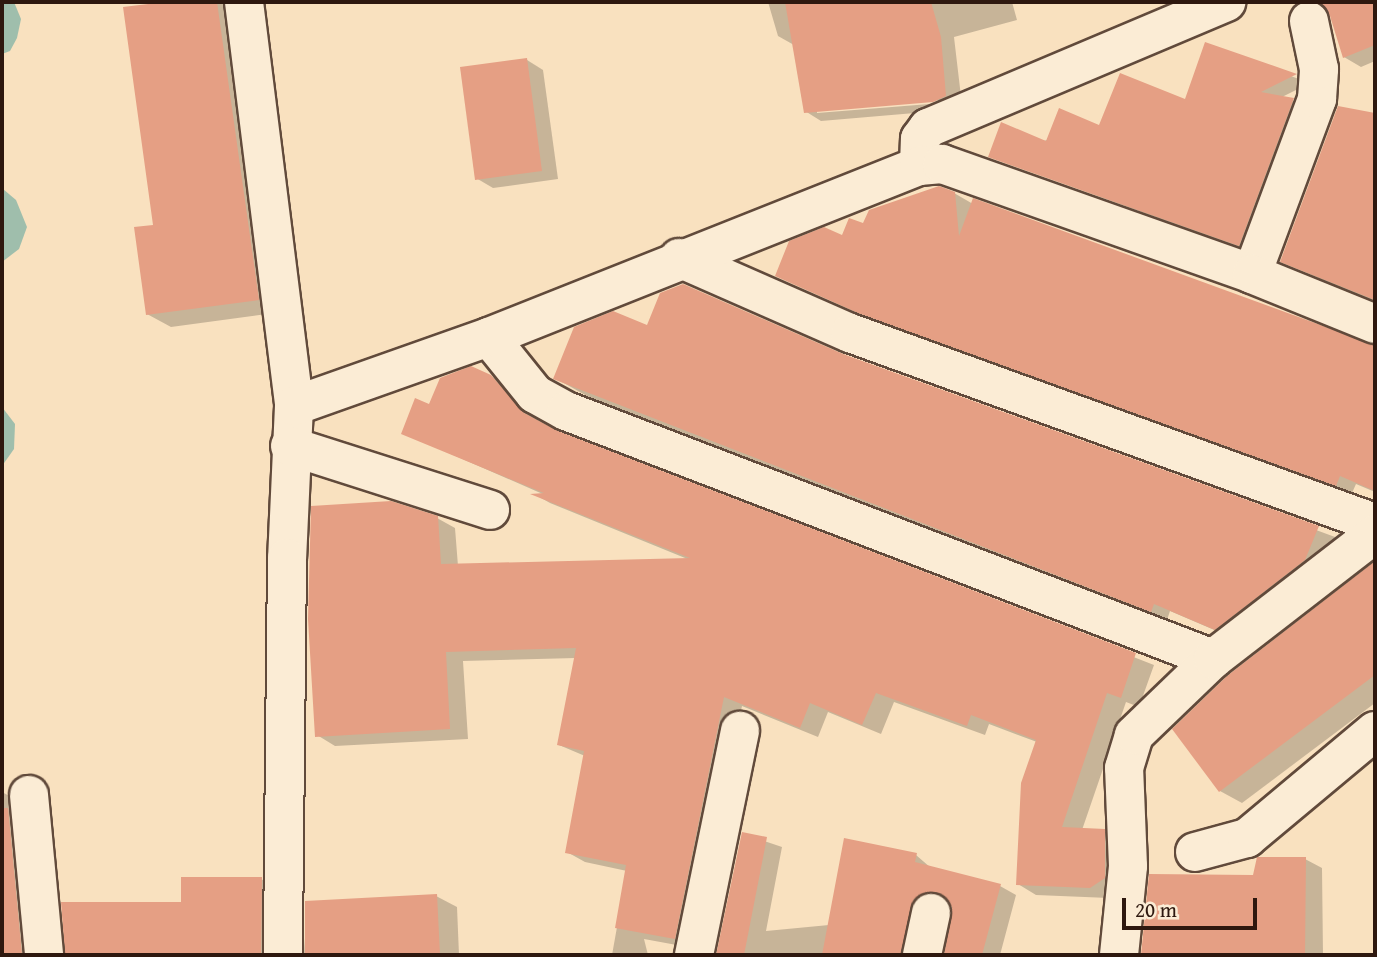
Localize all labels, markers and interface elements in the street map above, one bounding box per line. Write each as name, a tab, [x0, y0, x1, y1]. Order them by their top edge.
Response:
scale bar	[1125, 884, 1260, 928]
text: 20 m	[1135, 894, 1177, 925]

